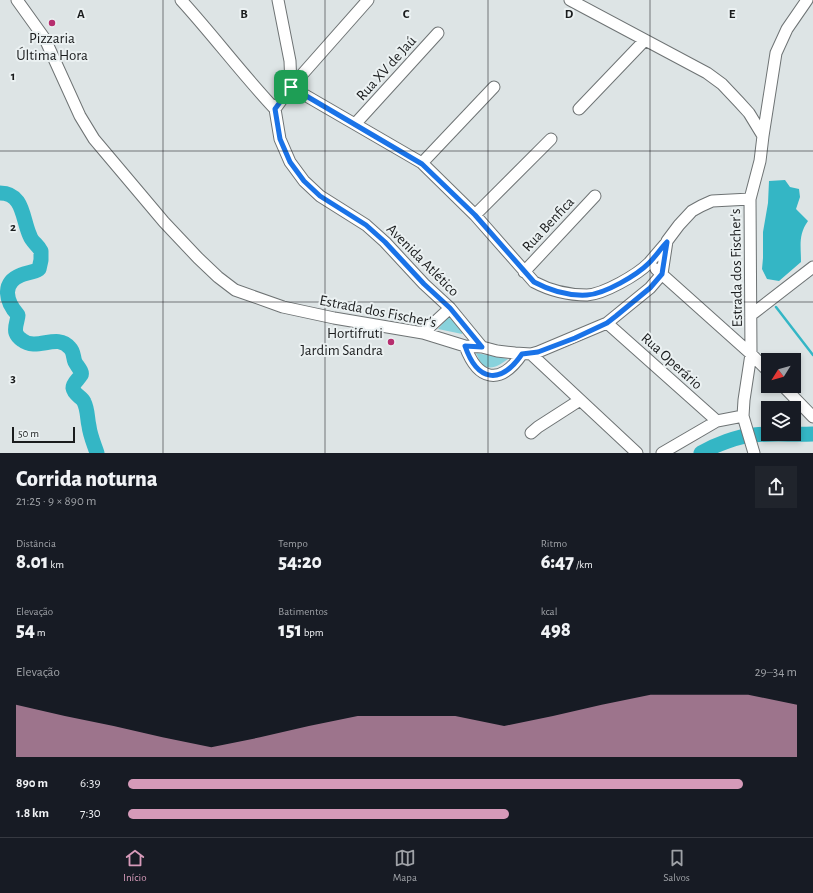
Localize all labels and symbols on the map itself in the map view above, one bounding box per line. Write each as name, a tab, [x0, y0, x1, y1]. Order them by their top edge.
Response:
text: A	[77, 8, 85, 21]
text: B	[240, 8, 248, 21]
text: C	[403, 8, 410, 21]
text: D	[565, 8, 574, 21]
text: E	[729, 8, 736, 21]
marker: Pizzaria Última Hora	[47, 18, 57, 28]
place label: Pizzaria Última Hora	[16, 31, 88, 63]
street label: Rua XV de Jaú	[354, 33, 419, 103]
text: 1	[11, 70, 15, 83]
pin	[274, 70, 308, 104]
street label: Rua Benfica	[520, 194, 577, 254]
street label: Estrada dos Fischer's	[728, 208, 745, 328]
text: 2	[10, 221, 16, 234]
street label: Avenida Atlético	[384, 221, 462, 299]
street label: Estrada dos Fischer's	[318, 293, 438, 330]
place label: Hortifruti Jardim Sandra	[300, 326, 383, 358]
street label: Rua Operário	[638, 330, 705, 393]
marker: Hortifruti Jardim Sandra	[386, 337, 396, 347]
north arrow	[761, 353, 801, 393]
text: 3	[10, 372, 16, 385]
scale bar	[12, 425, 75, 444]

